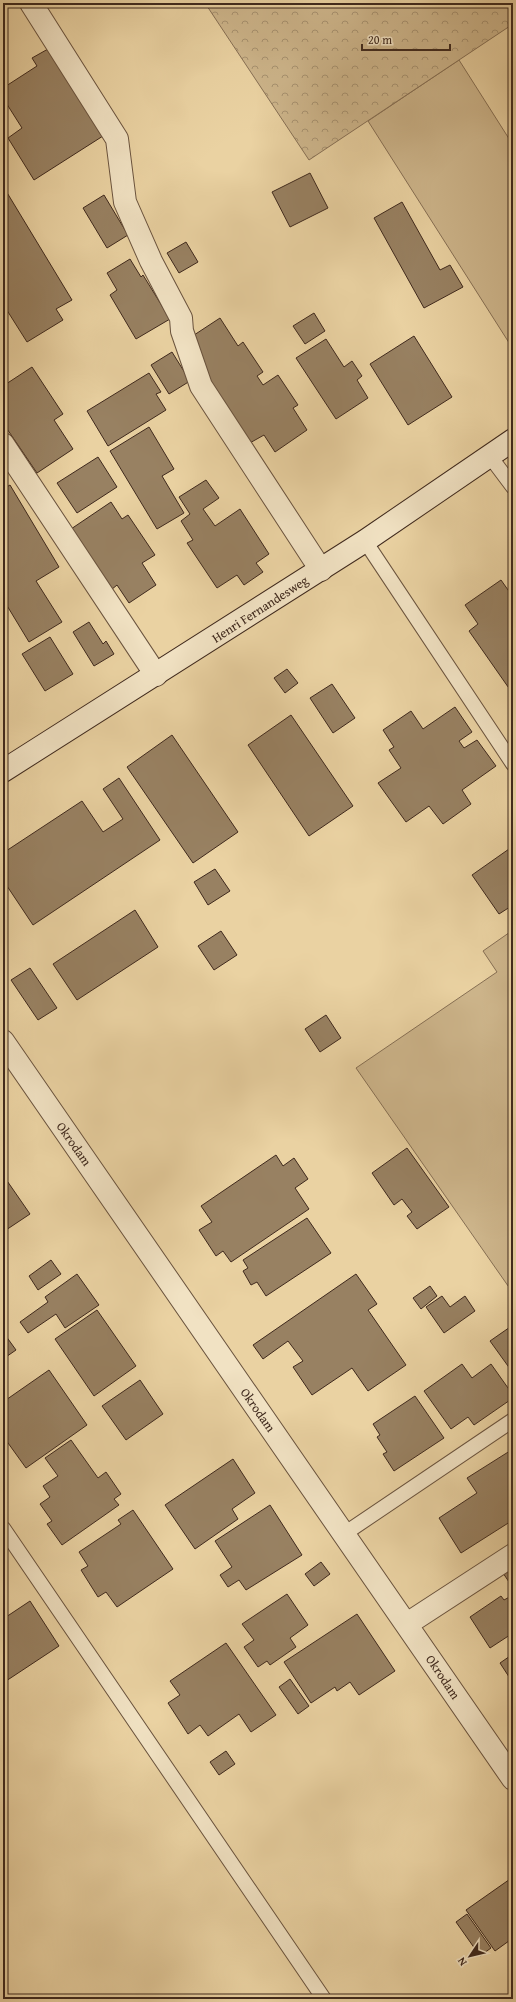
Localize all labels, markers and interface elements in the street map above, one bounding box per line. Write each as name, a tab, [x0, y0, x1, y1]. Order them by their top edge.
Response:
scale bar	[362, 26, 450, 52]
text: 20 m	[368, 31, 392, 48]
street label: Henri Fernandesweg	[208, 570, 312, 647]
street label: Okrodam	[52, 1118, 96, 1170]
street label: Okrodam	[236, 1384, 280, 1436]
street label: Okrodam	[421, 1651, 465, 1703]
north arrow	[450, 1936, 490, 1976]
text: N	[453, 1954, 470, 1969]

